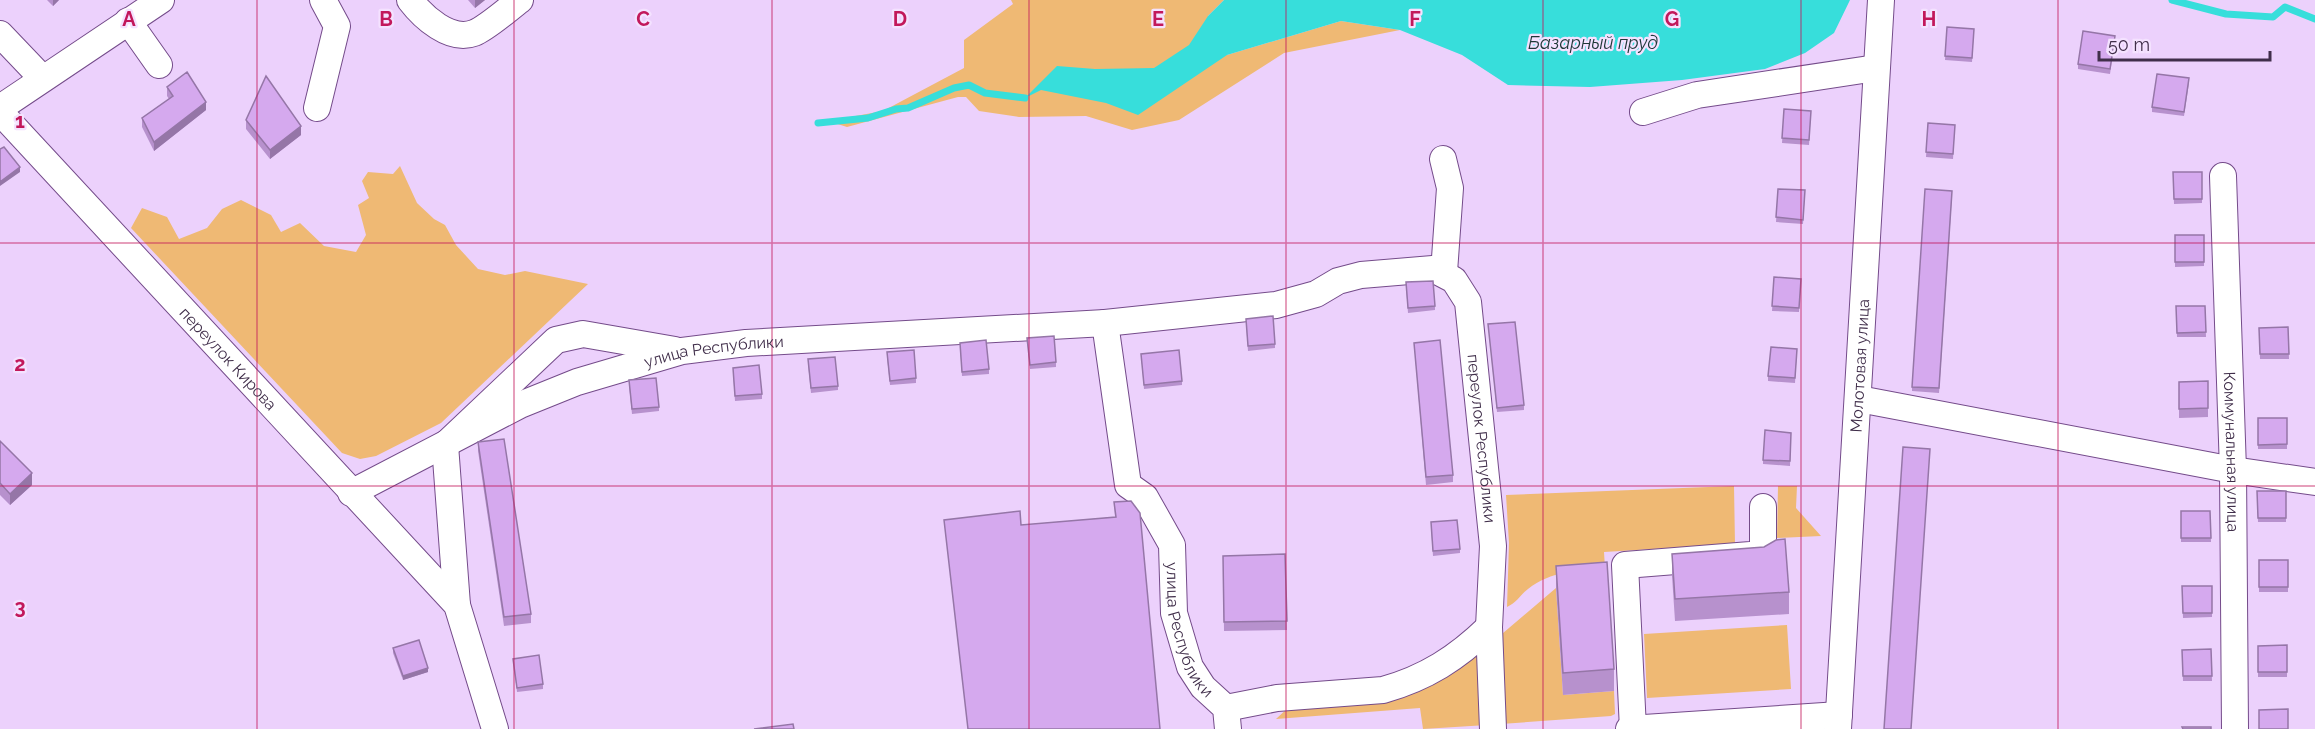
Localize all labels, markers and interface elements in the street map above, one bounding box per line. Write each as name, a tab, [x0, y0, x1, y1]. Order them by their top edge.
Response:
text: A	[122, 7, 136, 31]
text: B	[379, 7, 393, 31]
text: C	[636, 7, 650, 31]
text: D	[893, 7, 907, 31]
text: E	[1152, 7, 1164, 31]
text: F	[1409, 7, 1421, 31]
text: G	[1665, 7, 1679, 31]
text: H	[1922, 7, 1936, 31]
scale bar	[2099, 24, 2270, 62]
water label: Базарный пруд	[1528, 32, 1658, 53]
text: 50 m	[2108, 34, 2150, 55]
text: 1	[15, 109, 25, 133]
street label: Молотовая улица	[1847, 298, 1873, 433]
street label: переулок Кирова	[176, 303, 280, 414]
street label: улица Республики	[642, 332, 784, 372]
text: 2	[14, 352, 26, 376]
street label: переулок Республики	[1463, 353, 1500, 524]
street label: Коммунальная улица	[2220, 371, 2242, 532]
street label: улица Республики	[1163, 562, 1217, 701]
text: 3	[14, 595, 26, 619]

